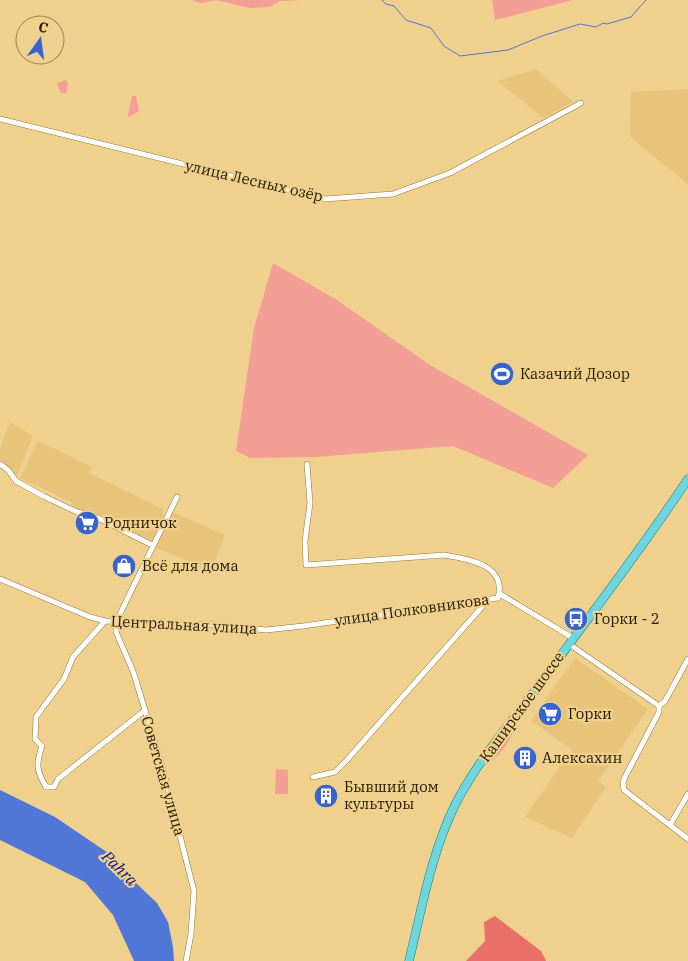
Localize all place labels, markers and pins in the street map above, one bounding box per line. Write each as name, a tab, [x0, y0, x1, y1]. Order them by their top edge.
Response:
sports icon: Казачий Дозор	[489, 361, 515, 387]
place label: Казачий Дозор	[520, 364, 630, 383]
supermarket icon: Родничок	[74, 510, 100, 536]
place label: Родничок	[104, 513, 177, 532]
shop icon: Всё для дома	[111, 553, 137, 579]
place label: Всё для дома	[142, 556, 239, 575]
bus stop icon: Горки - 2	[563, 606, 589, 632]
place label: Горки - 2	[594, 609, 660, 628]
supermarket icon: Горки	[537, 701, 563, 727]
place label: Горки	[568, 704, 612, 723]
building icon: Алексахин	[512, 745, 538, 771]
place label: Алексахин	[542, 748, 622, 767]
place label: Бывший дом культуры	[344, 777, 439, 813]
building icon: Бывший дом культуры	[313, 783, 339, 809]

